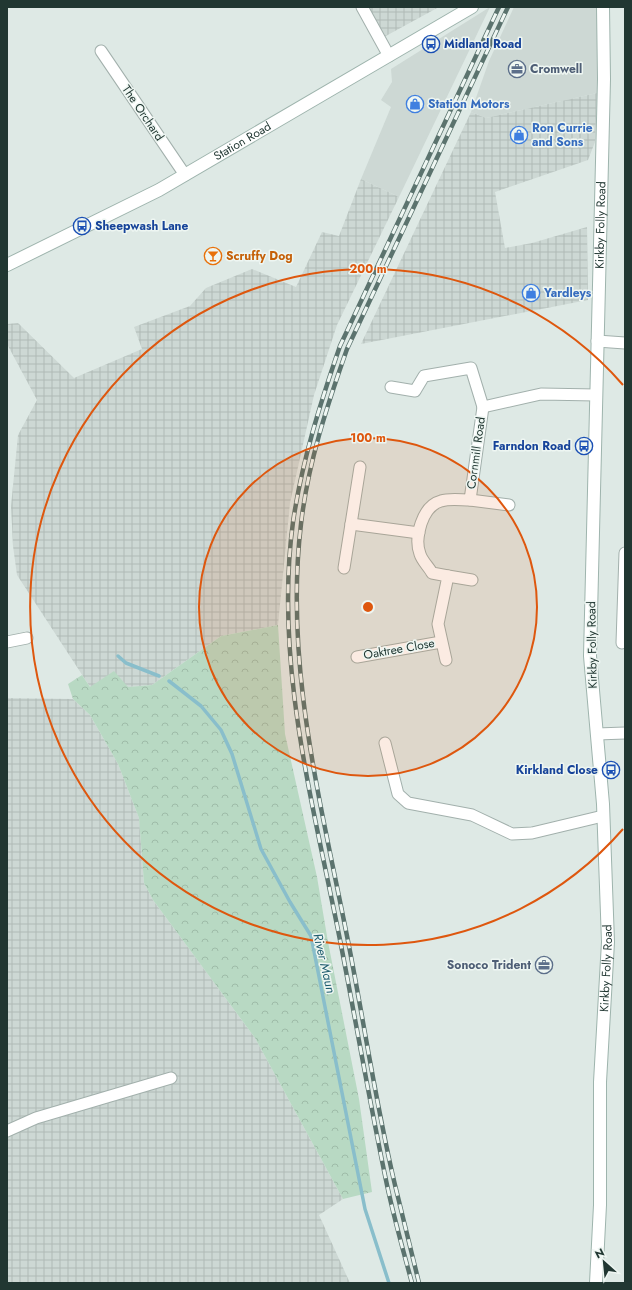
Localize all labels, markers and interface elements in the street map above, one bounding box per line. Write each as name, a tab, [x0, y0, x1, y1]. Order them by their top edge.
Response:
bus stop icon: Midland Road	[421, 34, 441, 54]
place label: Midland Road	[444, 35, 522, 53]
office icon: Cromwell	[507, 59, 527, 79]
place label: Cromwell	[530, 60, 582, 78]
street label: The Orchard	[118, 82, 168, 144]
shop icon: Station Motors	[405, 94, 425, 114]
place label: Station Motors	[428, 95, 510, 113]
street label: Station Road	[210, 117, 274, 165]
place label: Ron Currie and Sons	[532, 119, 593, 151]
shop icon: Ron Currie and Sons	[509, 125, 529, 145]
street label: Kirkby Folly Road	[590, 181, 611, 269]
bus stop icon: Sheepwash Lane	[72, 216, 92, 236]
place label: Sheepwash Lane	[95, 217, 189, 235]
bar icon: Scruffy Dog	[203, 246, 223, 266]
place label: Scruffy Dog	[226, 247, 293, 265]
text: 200 m	[349, 260, 387, 278]
shop icon: Yardleys	[521, 283, 541, 303]
place label: Yardleys	[543, 284, 592, 302]
street label: Cornmill Road	[462, 416, 490, 490]
text: 100 m	[350, 429, 386, 447]
bus stop icon: Farndon Road	[574, 436, 594, 456]
place label: Farndon Road	[493, 437, 571, 455]
centre of rings	[361, 600, 375, 614]
street label: Kirkby Folly Road	[582, 601, 602, 689]
street label: Oaktree Close	[362, 634, 436, 664]
bus stop icon: Kirkland Close	[601, 760, 621, 780]
place label: Kirkland Close	[516, 761, 598, 779]
street label: Kirkby Folly Road	[595, 924, 617, 1012]
water label: River Maun	[308, 931, 341, 995]
office icon: Sonoco Trident	[534, 955, 554, 975]
place label: Sonoco Trident	[447, 956, 531, 974]
north arrow	[584, 1242, 624, 1282]
text: N	[592, 1244, 607, 1262]

